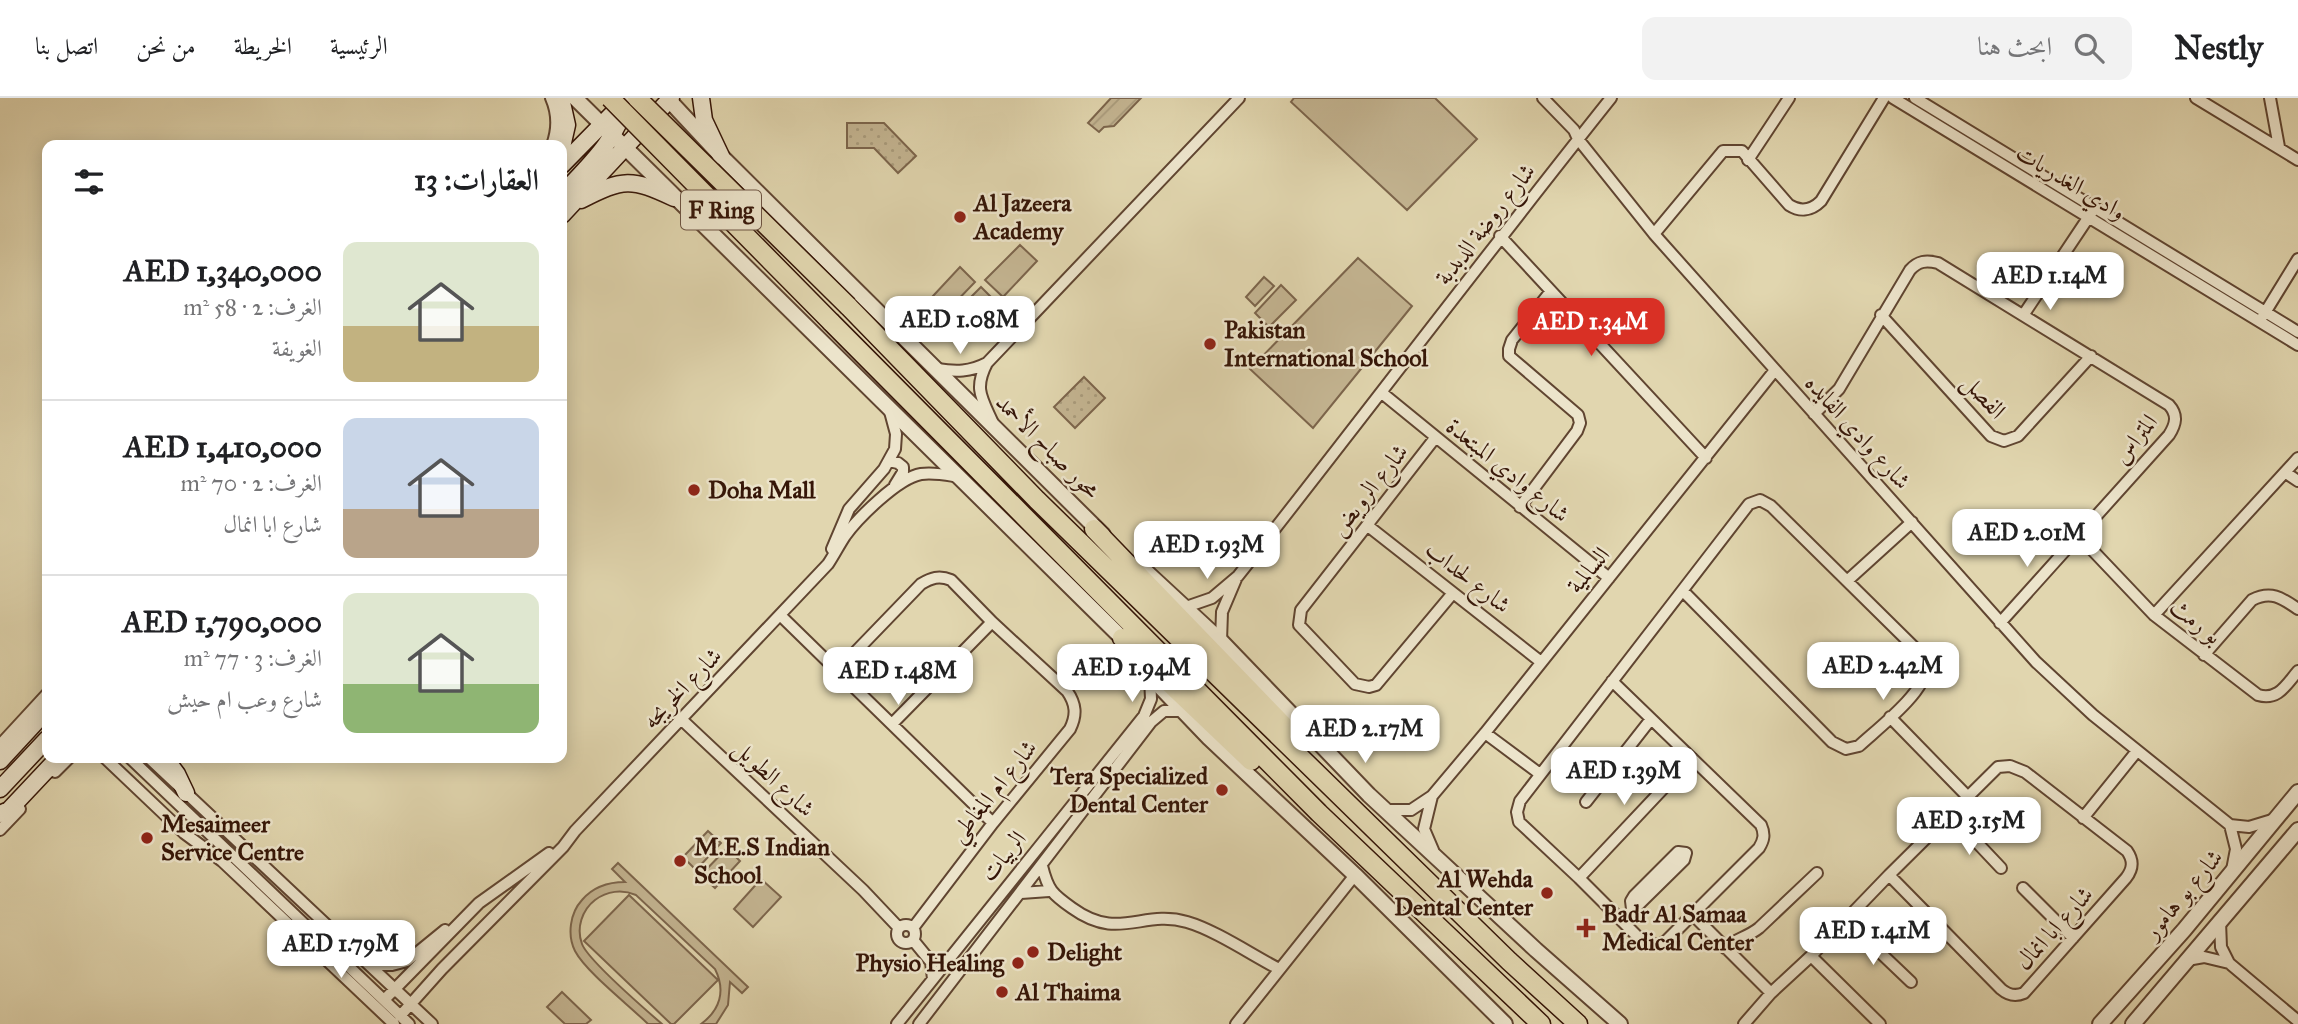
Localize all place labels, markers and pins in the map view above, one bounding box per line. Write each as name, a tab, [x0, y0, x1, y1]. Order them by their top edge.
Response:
place label: Al Jazeera Academy	[972, 188, 1072, 246]
marker: Al Jazeera Academy	[952, 209, 968, 225]
pin: AED 1.14M	[1970, 252, 2130, 312]
pin: AED 1.08M	[880, 296, 1040, 356]
pin: AED 1.34M	[1511, 299, 1671, 358]
place label: Pakistan International School	[1224, 315, 1428, 373]
marker: Pakistan International School	[1202, 336, 1218, 352]
place label: Doha Mall	[708, 475, 816, 505]
marker: Doha Mall	[686, 482, 702, 498]
pin: AED 2.01M	[1947, 510, 2107, 569]
pin: AED 1.93M	[1127, 522, 1287, 581]
pin: AED 2.42M	[1803, 642, 1963, 702]
pin: AED 1.94M	[1052, 644, 1212, 704]
pin: AED 1.48M	[818, 648, 978, 707]
pin: AED 2.17M	[1285, 706, 1445, 765]
pin: AED 1.39M	[1544, 748, 1704, 807]
place label: Tera Specialized Dental Center	[1049, 761, 1209, 819]
marker: Tera Specialized Dental Center	[1214, 782, 1230, 798]
pin: AED 3.15M	[1889, 798, 2049, 857]
place label: Mesaimeer Service Centre	[161, 809, 304, 867]
marker: Mesaimeer Service Centre	[139, 830, 155, 846]
place label: M.E.S Indian School	[694, 832, 830, 890]
marker: M.E.S Indian School	[672, 853, 688, 869]
place label: Al Wehda Dental Center	[1394, 864, 1534, 922]
marker: Al Wehda Dental Center	[1539, 885, 1555, 901]
place label: Badr Al Samaa Medical Center	[1602, 899, 1755, 957]
pin: AED 1.41M	[1793, 908, 1953, 967]
marker: Badr Al Samaa Medical Center	[1576, 918, 1596, 938]
pin: AED 1.79M	[261, 920, 421, 980]
place label: Delight	[1047, 937, 1122, 967]
marker: Delight	[1025, 944, 1041, 960]
place label: Physio Healing	[856, 948, 1005, 978]
marker: Physio Healing	[1010, 955, 1026, 971]
place label: Al Thaima	[1014, 977, 1122, 1007]
marker: Al Thaima	[994, 984, 1010, 1000]

